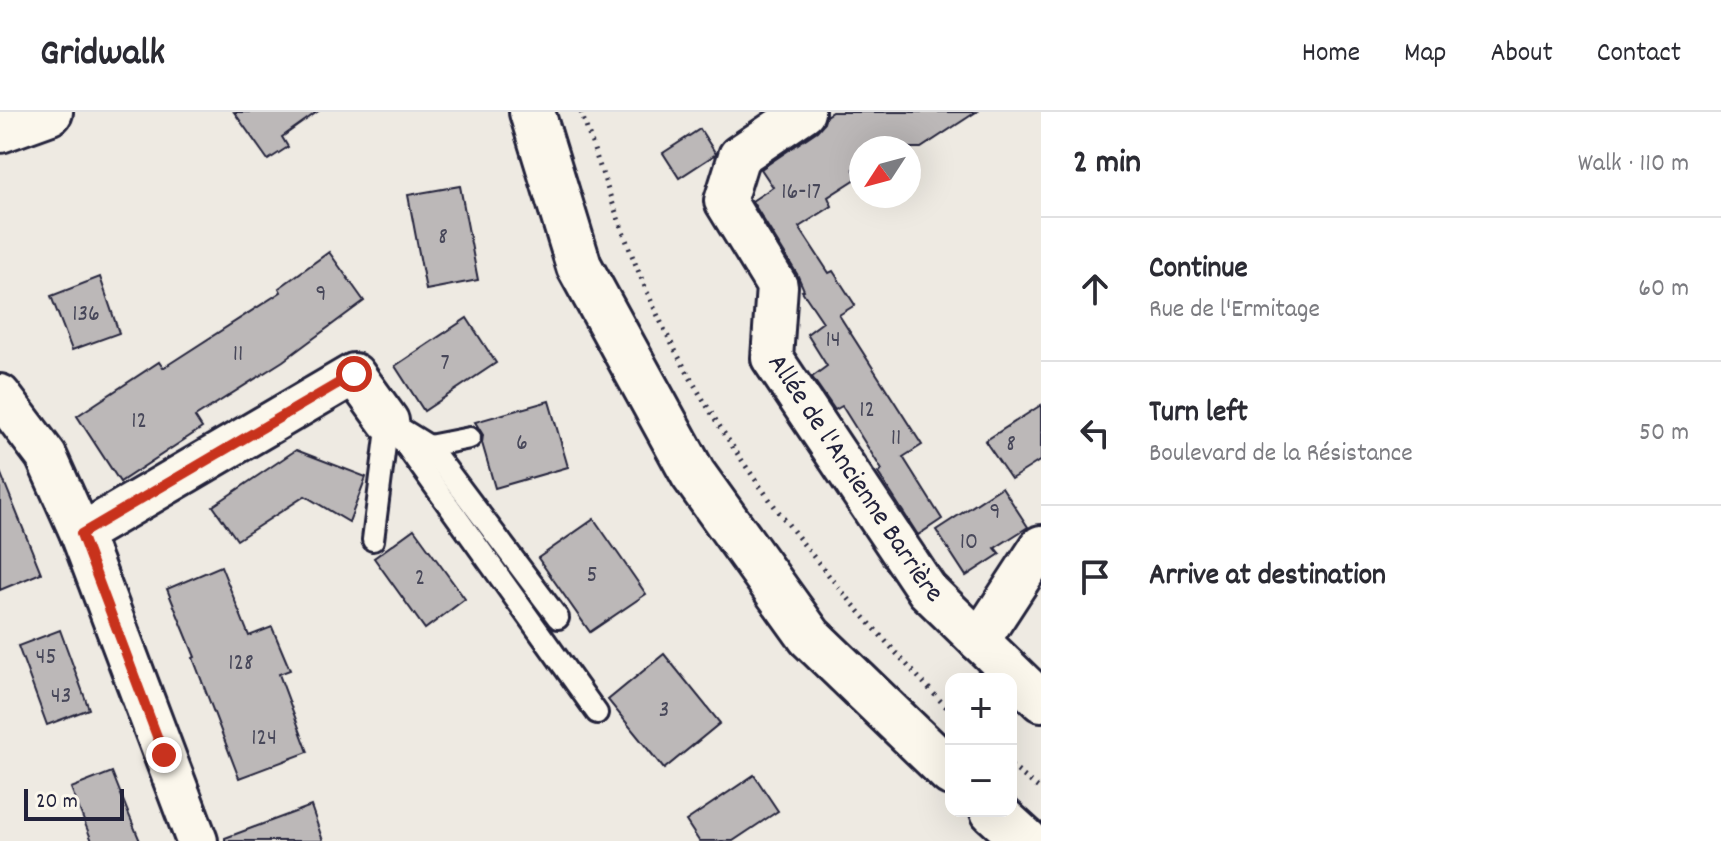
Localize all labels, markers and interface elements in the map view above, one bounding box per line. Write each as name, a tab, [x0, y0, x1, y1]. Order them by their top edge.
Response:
text: Gridwalk	[40, 28, 165, 83]
text: Home	[1302, 35, 1360, 75]
text: Map	[1404, 35, 1446, 75]
text: About	[1490, 35, 1553, 75]
text: Contact	[1597, 35, 1681, 75]
north arrow	[849, 136, 921, 208]
text: 2 min	[1073, 140, 1141, 189]
text: Walk · 110 m	[1578, 146, 1689, 183]
house number: 16-17	[781, 176, 821, 210]
house number: 8	[438, 221, 448, 255]
text: Continue	[1149, 249, 1248, 292]
icon: ahead	[1073, 267, 1117, 311]
text: 60 m	[1638, 271, 1689, 308]
house number: 9	[316, 278, 327, 312]
text: Rue de l'Ermitage	[1149, 292, 1320, 329]
house number: 136	[72, 298, 100, 332]
house number: 14	[825, 324, 841, 358]
house number: 11	[233, 338, 243, 372]
house number: 7	[440, 347, 450, 381]
street label: Allée de l'Ancienne Barrière	[756, 347, 951, 614]
route start	[336, 356, 372, 392]
text: Turn left	[1149, 393, 1248, 436]
house number: 12	[859, 394, 875, 428]
house number: 12	[131, 405, 147, 439]
icon: left	[1073, 411, 1117, 455]
text: 50 m	[1639, 415, 1689, 452]
house number: 11	[891, 422, 901, 456]
house number: 6	[516, 427, 528, 461]
house number: 8	[1006, 428, 1016, 462]
text: Boulevard de la Résistance	[1149, 436, 1413, 473]
house number: 9	[990, 496, 1001, 530]
house number: 10	[960, 526, 978, 560]
icon: arrive	[1073, 555, 1117, 599]
text: Arrive at destination	[1149, 556, 1386, 599]
house number: 5	[586, 559, 598, 593]
house number: 2	[415, 562, 425, 596]
house number: 45	[35, 641, 57, 675]
house number: 128	[228, 647, 254, 681]
map controls	[945, 673, 1017, 817]
button: +	[945, 673, 1017, 745]
house number: 43	[51, 680, 71, 714]
house number: 3	[659, 694, 669, 728]
house number: 124	[251, 722, 277, 756]
route end	[146, 737, 182, 773]
button: −	[945, 745, 1017, 817]
scale bar	[24, 785, 124, 821]
text: 20 m	[36, 787, 78, 818]

